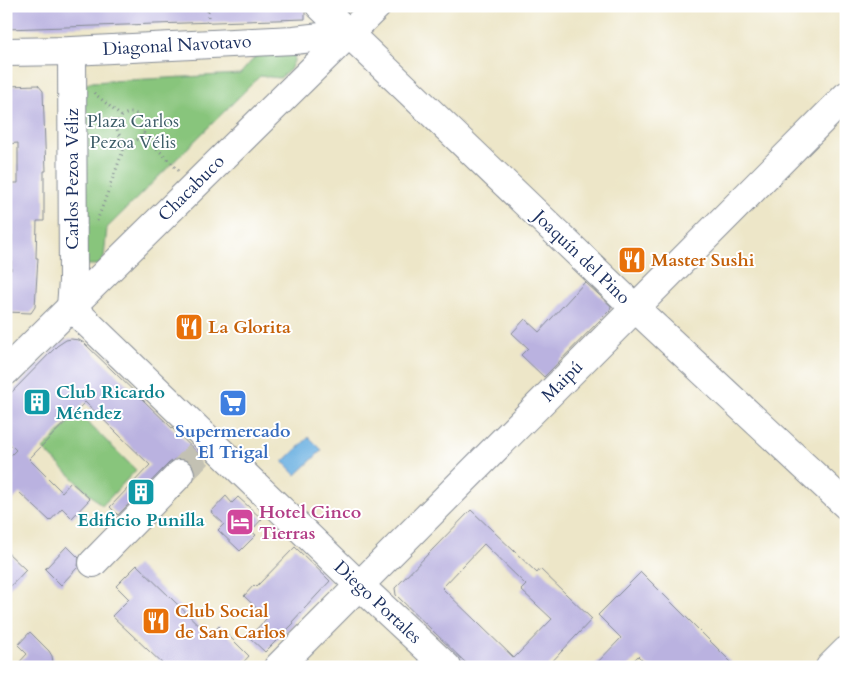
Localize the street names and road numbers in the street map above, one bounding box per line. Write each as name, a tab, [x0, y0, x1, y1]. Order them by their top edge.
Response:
street label: Diagonal Navotavo	[102, 29, 252, 62]
street label: Carlos Pezoa Véliz	[60, 108, 85, 250]
street label: Chacabuco	[153, 149, 230, 227]
street label: Joaquín del Pino	[525, 202, 636, 310]
street label: Maipú	[536, 355, 589, 408]
street label: Diego Portales	[328, 555, 427, 650]

